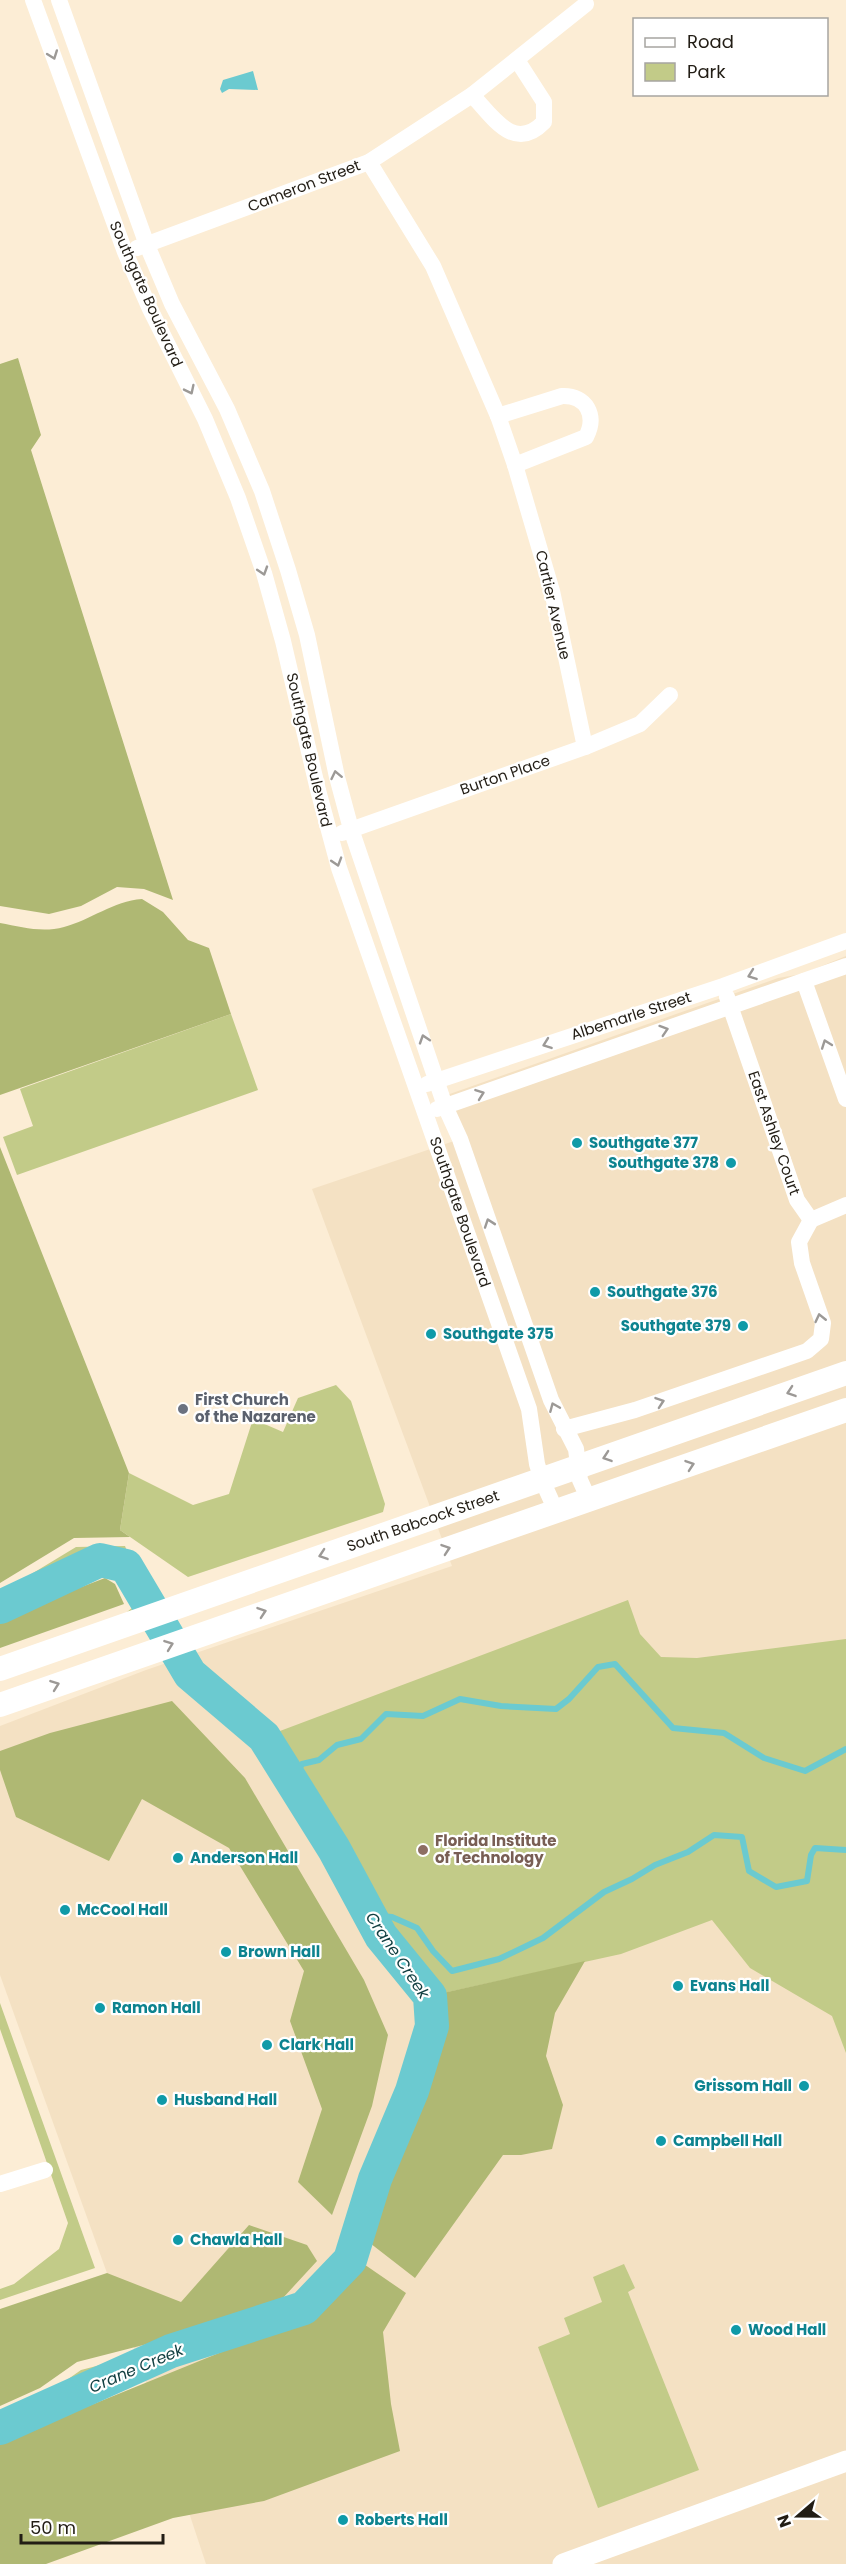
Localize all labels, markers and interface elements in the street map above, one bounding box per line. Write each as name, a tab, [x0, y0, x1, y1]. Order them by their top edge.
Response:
legend	[633, 18, 828, 96]
text: Road	[687, 29, 734, 54]
one-way arrow	[45, 49, 58, 60]
text: Park	[687, 59, 726, 84]
street label: Cameron Street	[244, 154, 363, 217]
street label: Southgate Boulevard	[105, 217, 188, 370]
one-way arrow	[183, 384, 195, 395]
street label: Cartier Avenue	[531, 548, 576, 662]
one-way arrow	[256, 565, 268, 576]
street label: Southgate Boulevard	[282, 671, 337, 829]
street label: Burton Place	[457, 749, 553, 800]
one-way arrow	[331, 770, 344, 780]
one-way arrow	[330, 856, 343, 867]
one-way arrow	[747, 968, 757, 981]
street label: Albemarle Street	[568, 986, 694, 1045]
one-way arrow	[658, 1025, 669, 1038]
one-way arrow	[419, 1034, 431, 1045]
one-way arrow	[542, 1036, 553, 1049]
one-way arrow	[821, 1039, 834, 1050]
street label: East Ashley Court	[743, 1068, 806, 1198]
one-way arrow	[474, 1089, 485, 1101]
place label: Southgate 377	[589, 1132, 698, 1153]
street label: Southgate Boulevard	[425, 1134, 496, 1290]
marker: Southgate 377	[570, 1136, 584, 1150]
place label: Southgate 378	[608, 1152, 719, 1173]
marker: Southgate 378	[724, 1156, 738, 1170]
one-way arrow	[484, 1218, 497, 1229]
place label: Southgate 376	[607, 1281, 718, 1302]
marker: Southgate 376	[588, 1285, 602, 1299]
one-way arrow	[815, 1313, 828, 1323]
place label: Southgate 379	[621, 1315, 731, 1336]
marker: Southgate 379	[736, 1319, 750, 1333]
place label: Southgate 375	[443, 1323, 554, 1344]
marker: Southgate 375	[424, 1327, 438, 1341]
one-way arrow	[786, 1385, 797, 1398]
place label: First Church of the Nazarene	[195, 1389, 316, 1427]
one-way arrow	[654, 1396, 665, 1409]
marker: First Church of the Nazarene	[176, 1402, 190, 1416]
one-way arrow	[549, 1402, 561, 1413]
one-way arrow	[602, 1450, 613, 1463]
one-way arrow	[684, 1459, 695, 1472]
street label: South Babcock Street	[344, 1485, 502, 1557]
one-way arrow	[440, 1543, 451, 1556]
one-way arrow	[318, 1548, 329, 1561]
one-way arrow	[256, 1607, 267, 1619]
one-way arrow	[163, 1639, 173, 1652]
one-way arrow	[49, 1680, 60, 1692]
place label: Florida Institute of Technology	[435, 1830, 557, 1868]
marker: Florida Institute of Technology	[416, 1843, 430, 1857]
place label: Anderson Hall	[190, 1847, 298, 1868]
marker: Anderson Hall	[171, 1851, 185, 1865]
place label: McCool Hall	[77, 1899, 168, 1920]
marker: McCool Hall	[58, 1903, 72, 1917]
water label: Crane Creek	[360, 1907, 436, 2004]
place label: Brown Hall	[238, 1941, 320, 1962]
marker: Brown Hall	[219, 1945, 233, 1959]
place label: Evans Hall	[690, 1975, 769, 1996]
marker: Evans Hall	[671, 1979, 685, 1993]
place label: Ramon Hall	[112, 1997, 201, 2018]
marker: Ramon Hall	[93, 2001, 107, 2015]
place label: Clark Hall	[279, 2034, 354, 2055]
marker: Clark Hall	[260, 2038, 274, 2052]
place label: Grissom Hall	[694, 2075, 792, 2096]
marker: Grissom Hall	[797, 2079, 811, 2093]
place label: Husband Hall	[174, 2089, 277, 2110]
marker: Husband Hall	[155, 2093, 169, 2107]
place label: Campbell Hall	[673, 2130, 782, 2151]
marker: Campbell Hall	[654, 2134, 668, 2148]
place label: Chawla Hall	[190, 2229, 283, 2250]
marker: Chawla Hall	[171, 2233, 185, 2247]
place label: Wood Hall	[748, 2319, 826, 2340]
marker: Wood Hall	[729, 2323, 743, 2337]
water label: Crane Creek	[85, 2338, 188, 2399]
north arrow	[768, 2486, 828, 2546]
scale bar	[21, 2507, 164, 2545]
place label: Roberts Hall	[355, 2509, 448, 2530]
text: N	[772, 2511, 797, 2531]
marker: Roberts Hall	[336, 2513, 350, 2527]
text: 50 m	[30, 2515, 76, 2540]

